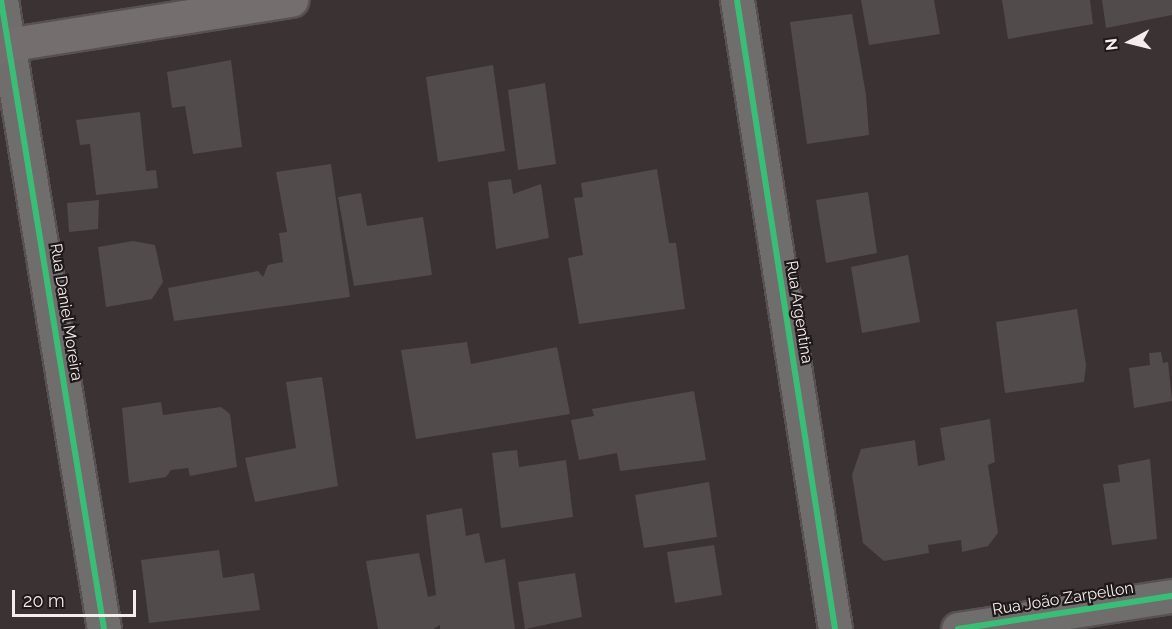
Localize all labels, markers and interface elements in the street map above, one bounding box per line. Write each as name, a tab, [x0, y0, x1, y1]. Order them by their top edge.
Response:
north arrow	[1100, 12, 1160, 72]
text: N	[1101, 37, 1122, 51]
street label: Rua Daniel Moreira	[46, 242, 86, 382]
street label: Rua Argentina	[781, 259, 817, 365]
scale bar	[15, 578, 140, 616]
street label: Rua João Zarpellon	[991, 578, 1135, 620]
text: 20 m	[23, 590, 65, 611]

